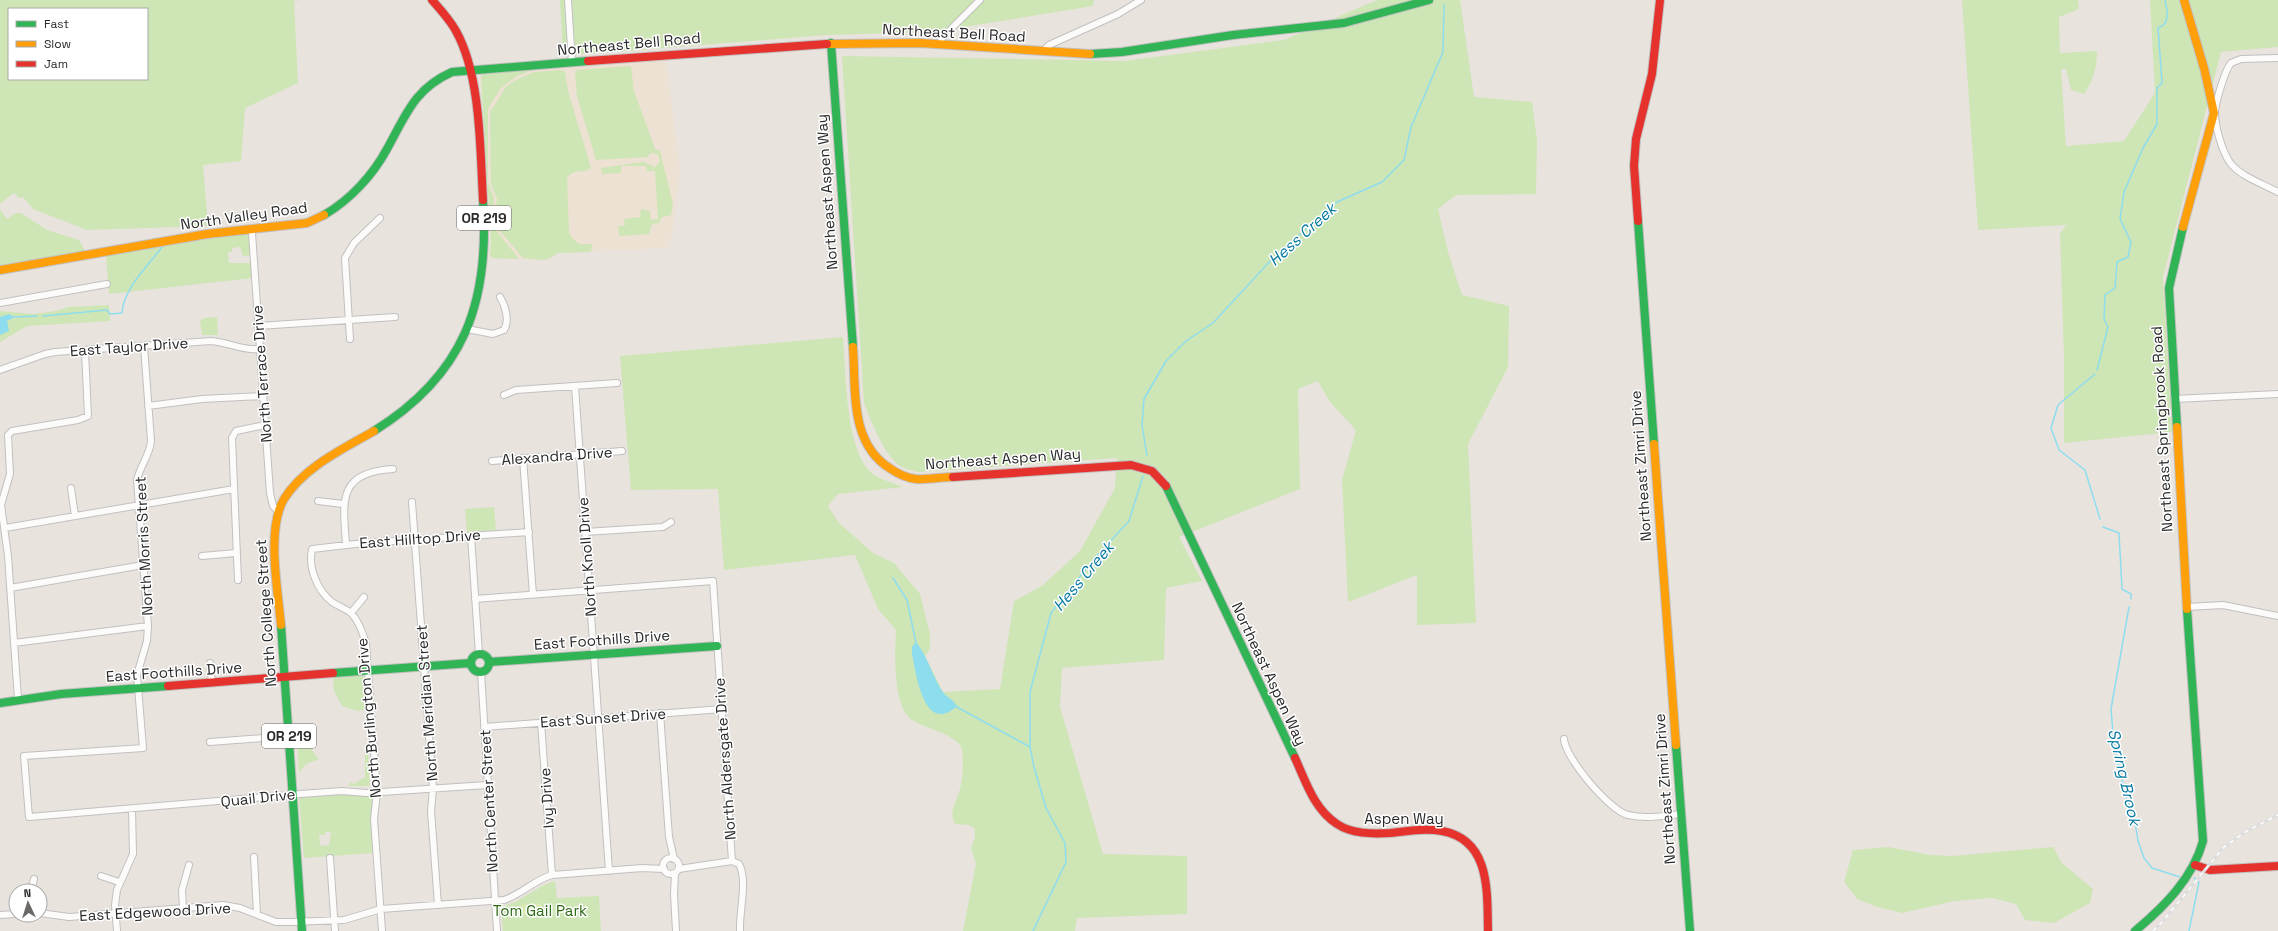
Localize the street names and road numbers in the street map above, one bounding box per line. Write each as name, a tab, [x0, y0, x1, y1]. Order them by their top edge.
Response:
street label: Northeast Bell Road	[882, 19, 1026, 46]
street label: Northeast Bell Road	[557, 28, 701, 59]
street label: Northeast Aspen Way	[812, 113, 841, 271]
street label: North Valley Road	[179, 197, 309, 234]
road number: OR 219	[457, 206, 511, 230]
street label: North Terrace Drive	[247, 305, 276, 443]
street label: Northeast Springbrook Road	[2147, 326, 2176, 533]
street label: East Taylor Drive	[69, 333, 189, 360]
street label: Northeast Zimri Drive	[1626, 390, 1655, 542]
street label: Alexandra Drive	[501, 442, 613, 469]
street label: Northeast Aspen Way	[924, 444, 1082, 473]
street label: North Morris Street	[130, 476, 157, 616]
street label: North Knoll Drive	[573, 497, 600, 617]
street label: East Hilltop Drive	[359, 525, 481, 552]
street label: North College Street	[251, 538, 280, 688]
street label: Northeast Aspen Way	[1228, 599, 1311, 749]
street label: North Meridian Street	[412, 624, 441, 782]
street label: East Foothills Drive	[533, 625, 671, 654]
street label: North Burlington Drive	[352, 637, 385, 799]
street label: East Foothills Drive	[105, 657, 243, 686]
street label: North Aldersgate Drive	[709, 677, 740, 841]
street label: East Sunset Drive	[539, 704, 667, 731]
street label: Northeast Zimri Drive	[1650, 713, 1679, 865]
road number: OR 219	[262, 724, 316, 748]
street label: North Center Street	[475, 729, 502, 873]
street label: Ivy Drive	[535, 767, 558, 829]
street label: Quail Drive	[220, 784, 296, 811]
street label: Aspen Way	[1364, 809, 1444, 828]
street label: East Edgewood Drive	[79, 898, 231, 925]

